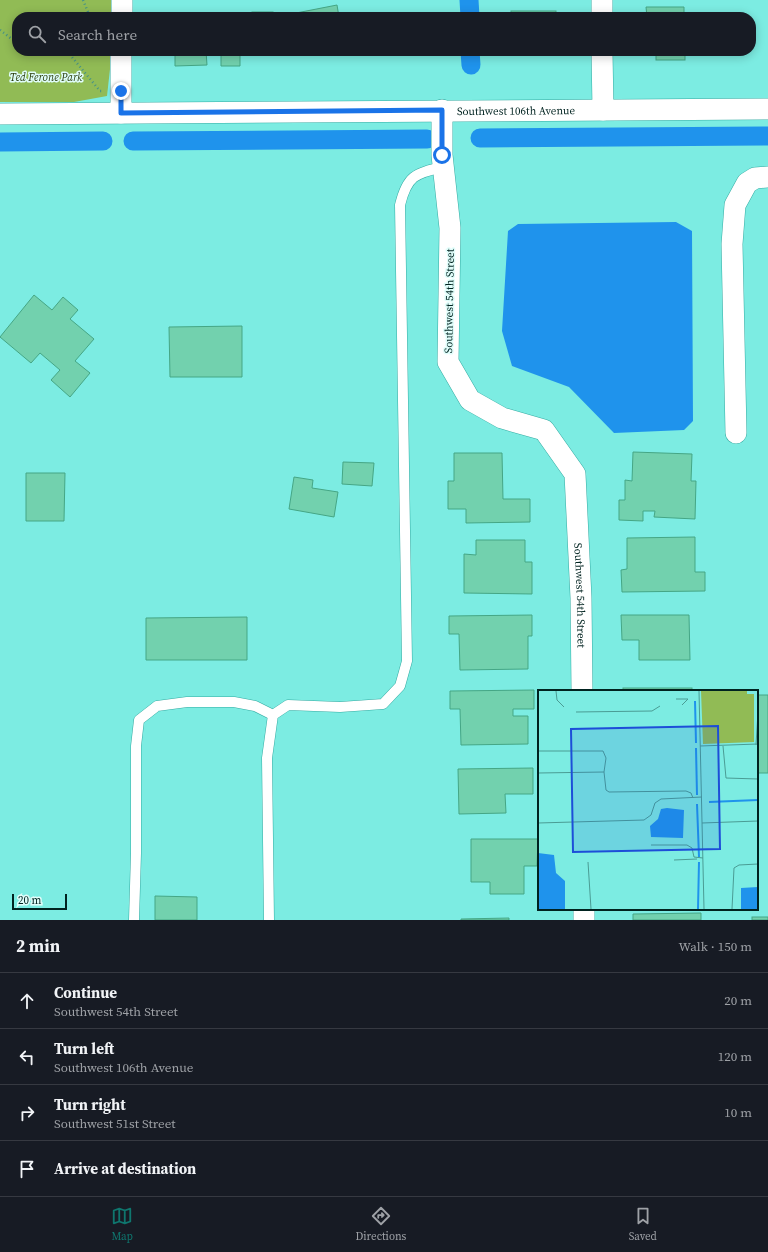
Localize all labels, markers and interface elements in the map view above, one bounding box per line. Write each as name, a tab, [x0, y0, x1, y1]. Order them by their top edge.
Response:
search box	[12, 12, 756, 56]
icon: search	[26, 23, 48, 45]
text: Search here	[58, 24, 137, 45]
park label: Ted Ferone Park	[10, 70, 83, 85]
route end	[112, 82, 130, 100]
street label: Southwest 106th Avenue	[457, 103, 575, 119]
route start	[433, 146, 451, 164]
street label: Southwest 54th Street	[441, 248, 458, 353]
street label: Southwest 54th Street	[570, 543, 589, 648]
inset map	[538, 690, 758, 910]
scale bar	[12, 892, 67, 911]
text: 20 m	[18, 893, 41, 908]
text: 2 min	[16, 934, 60, 958]
text: Walk · 150 m	[679, 938, 752, 955]
text: Continue	[54, 982, 117, 1003]
icon: ahead	[16, 990, 38, 1012]
text: 20 m	[724, 992, 752, 1009]
text: Southwest 54th Street	[54, 1003, 178, 1020]
text: Turn left	[54, 1038, 114, 1059]
icon: left	[16, 1046, 38, 1068]
text: 120 m	[718, 1048, 752, 1065]
text: Southwest 106th Avenue	[54, 1059, 193, 1076]
text: Turn right	[54, 1094, 126, 1115]
icon: right	[16, 1102, 38, 1124]
text: 10 m	[724, 1104, 752, 1121]
text: Southwest 51st Street	[54, 1115, 176, 1132]
icon: arrive	[16, 1158, 38, 1180]
text: Arrive at destination	[54, 1158, 196, 1179]
tab: Map	[111, 1205, 133, 1244]
tab: Directions	[355, 1205, 406, 1244]
tab: Saved	[629, 1205, 657, 1244]

